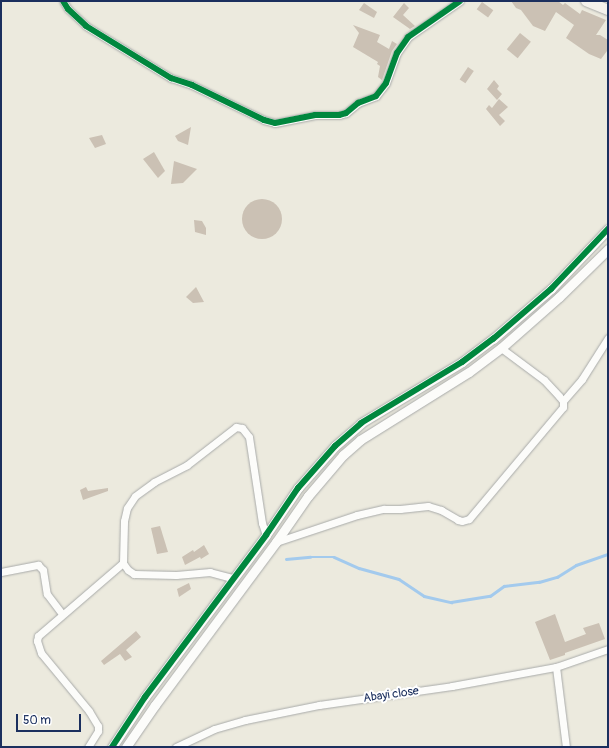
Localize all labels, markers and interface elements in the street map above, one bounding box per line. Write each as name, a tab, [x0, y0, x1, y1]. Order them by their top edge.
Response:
street label: Abayi close	[362, 684, 420, 706]
scale bar	[18, 706, 83, 732]
text: 50 m	[23, 713, 51, 728]

